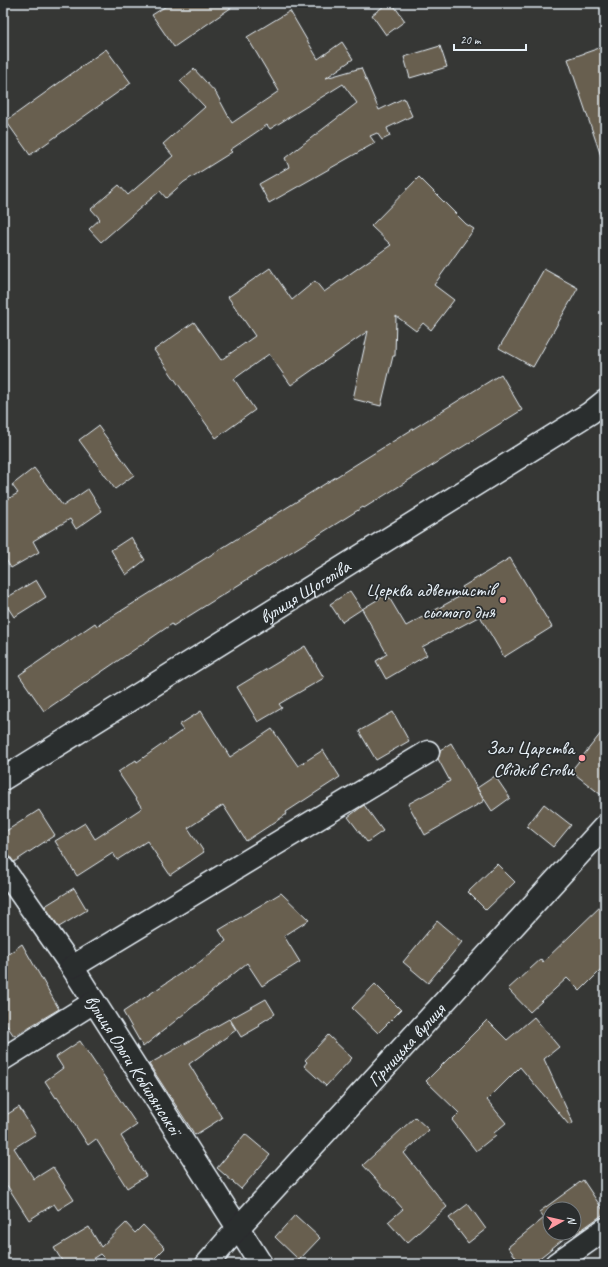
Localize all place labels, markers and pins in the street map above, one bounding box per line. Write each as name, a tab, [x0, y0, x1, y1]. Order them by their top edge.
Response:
place label: Церква адвентистів сьомого дня	[366, 578, 499, 624]
marker: Церква адвентистів сьомого дня	[498, 595, 508, 605]
place label: Зал Царства Свідків Єгови	[486, 736, 576, 782]
marker: Зал Царства Свідків Єгови	[577, 753, 587, 763]

